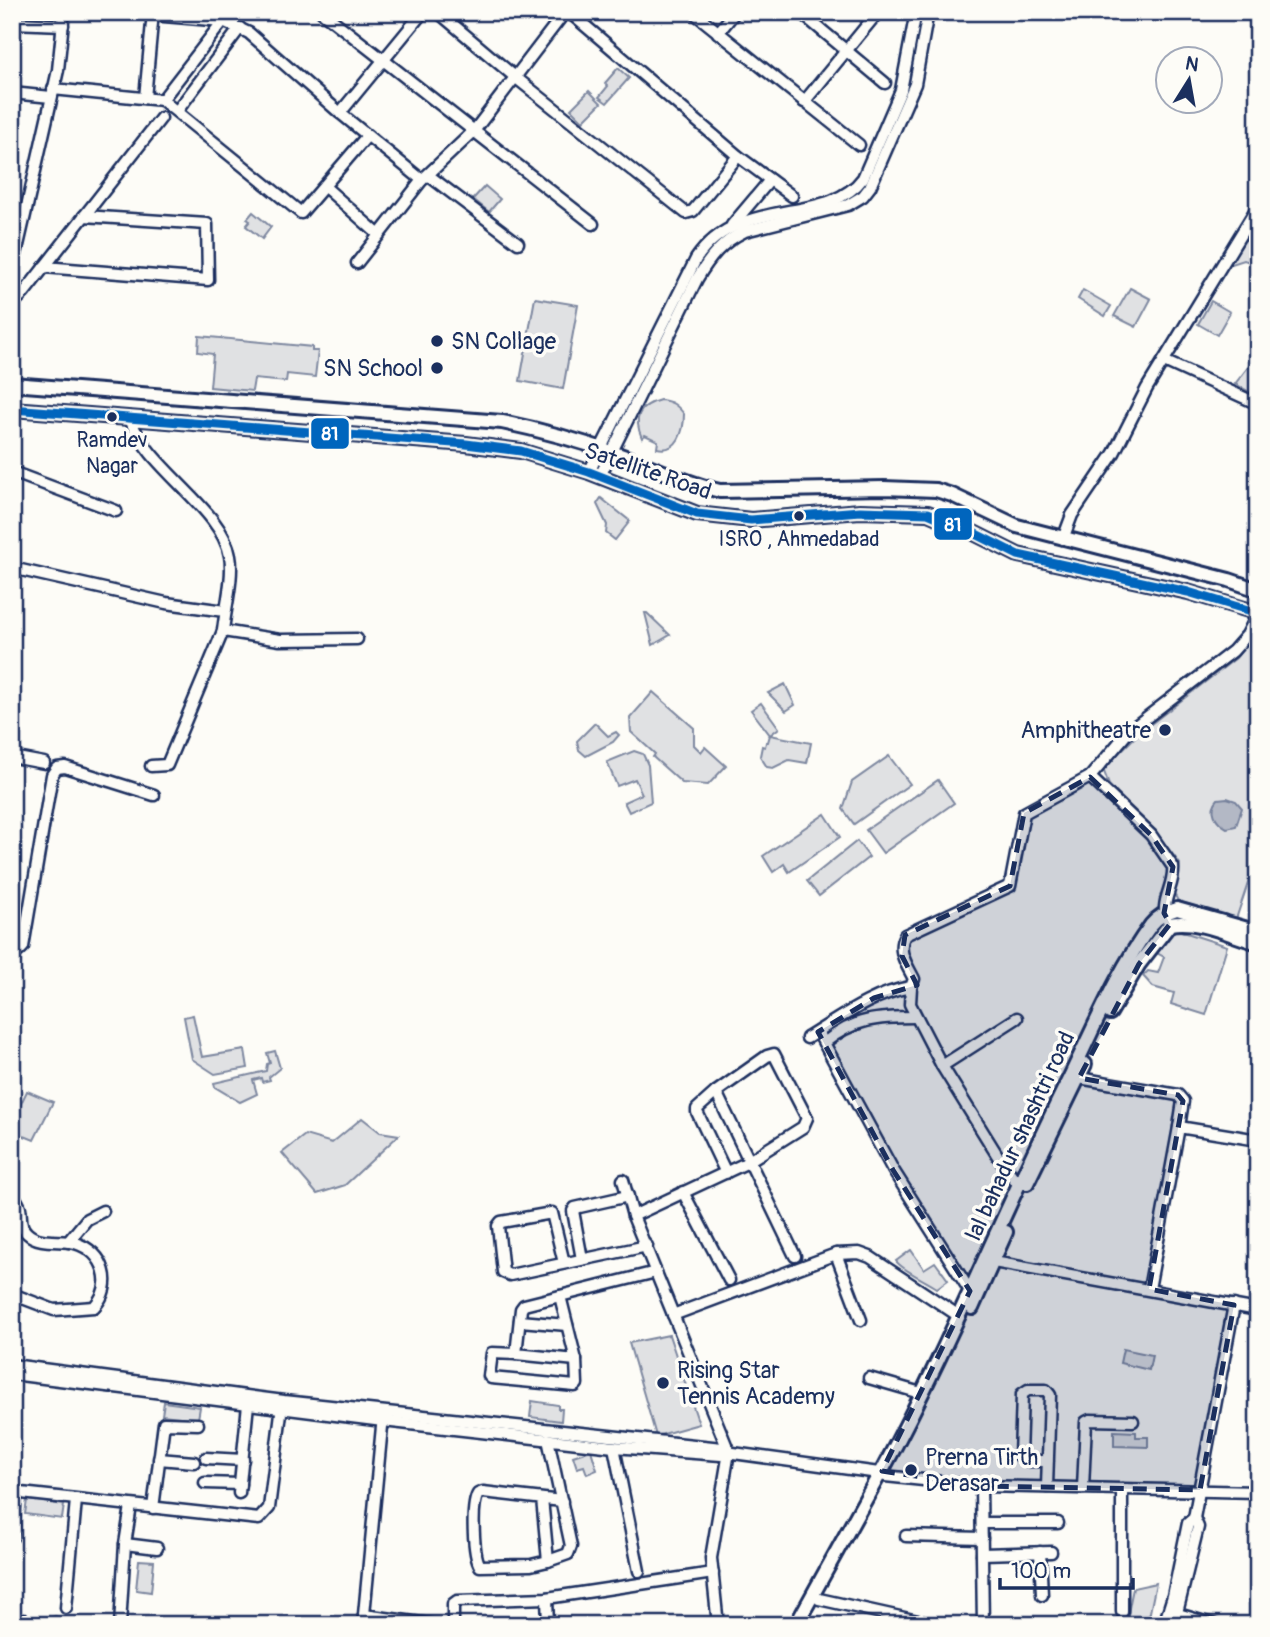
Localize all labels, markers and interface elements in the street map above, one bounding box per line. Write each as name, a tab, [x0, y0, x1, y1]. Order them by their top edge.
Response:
north arrow	[1154, 46, 1224, 116]
text: N	[1183, 51, 1201, 77]
place label: SN Collage	[451, 327, 557, 356]
marker: SN Collage	[429, 333, 445, 349]
place label: SN School	[323, 354, 423, 383]
marker: SN School	[429, 360, 445, 376]
marker: Ramdev Nagar	[105, 410, 119, 424]
line badge: 81	[310, 417, 350, 450]
text: 81	[321, 422, 339, 446]
place label: Ramdev Nagar	[77, 427, 147, 480]
street label: Satellite Road	[581, 436, 715, 506]
line badge: 81	[933, 507, 973, 541]
marker: ISRO , Ahmedabad	[792, 509, 806, 523]
text: 81	[944, 513, 962, 537]
place label: ISRO , Ahmedabad	[718, 526, 880, 553]
place label: Amphitheatre	[1020, 716, 1152, 745]
marker: Amphitheatre	[1157, 722, 1173, 738]
street label: lal bahadur shashtri road	[959, 1027, 1081, 1245]
place label: Rising Star Tennis Academy	[677, 1356, 835, 1411]
marker: Rising Star Tennis Academy	[655, 1375, 671, 1391]
place label: Prerna Tirth Derasar	[925, 1443, 1038, 1498]
marker: Prerna Tirth Derasar	[903, 1462, 919, 1478]
scale bar	[1000, 1546, 1134, 1590]
text: 100 m	[1011, 1558, 1071, 1585]

